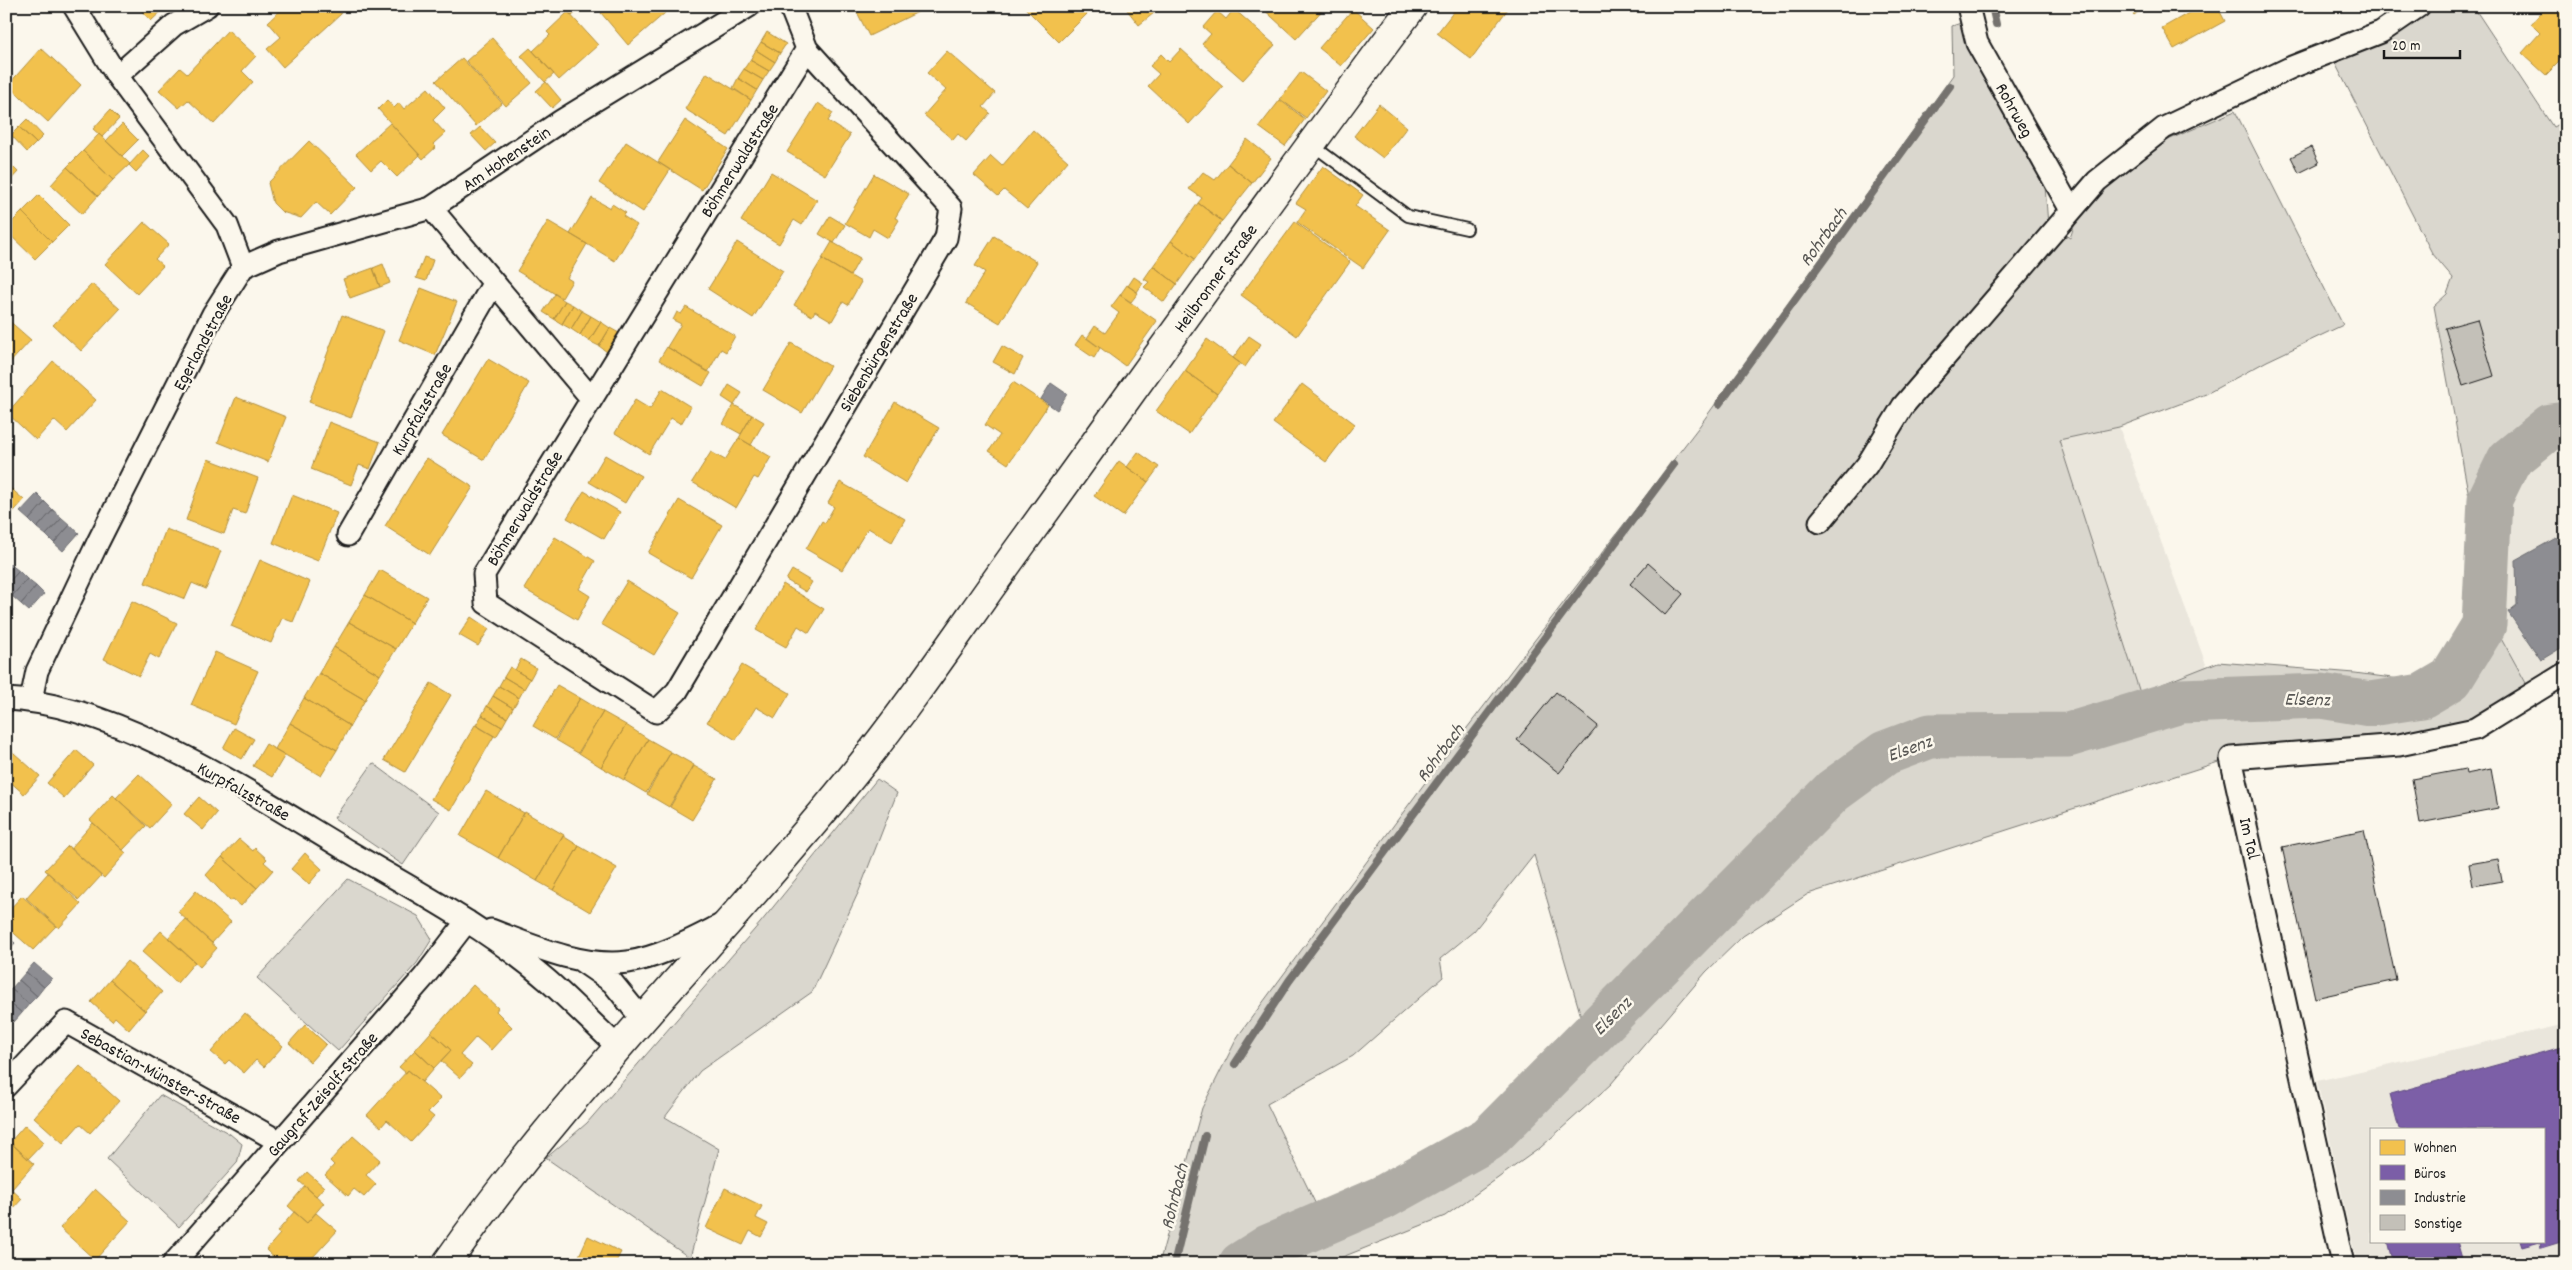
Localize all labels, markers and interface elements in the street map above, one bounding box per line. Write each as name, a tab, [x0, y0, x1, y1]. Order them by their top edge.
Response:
scale bar	[2384, 28, 2461, 60]
text: 20 m	[2392, 36, 2420, 58]
street label: Rohrweg	[1988, 79, 2038, 143]
street label: Böhmerwaldstraße	[696, 99, 786, 223]
street label: Am Hohenstein	[458, 121, 557, 199]
water label: Rohrbach	[1794, 202, 1856, 273]
street label: Heilbronner Straße	[1169, 220, 1265, 339]
street label: Siebenbürgenstraße	[835, 289, 926, 418]
street label: Egerlandstraße	[168, 290, 240, 396]
street label: Kurpfalzstraße	[387, 359, 460, 461]
street label: Böhmerwaldstraße	[482, 447, 570, 572]
water label: Elsenz	[2284, 688, 2331, 715]
water label: Rohrbach	[1411, 718, 1473, 789]
water label: Elsenz	[1884, 730, 1937, 771]
street label: Kurpfalzstraße	[192, 757, 294, 829]
street label: Im Tal	[2231, 815, 2265, 863]
water label: Elsenz	[1588, 991, 1640, 1043]
street label: Sebastian-Münster-Straße	[75, 1023, 245, 1132]
street label: Gaugraf-Zeisolf-Straße	[262, 1028, 385, 1164]
legend	[2370, 1128, 2544, 1242]
text: Wohnen	[2414, 1138, 2457, 1160]
water label: Rohrbach	[1155, 1160, 1198, 1233]
text: Büros	[2414, 1164, 2446, 1186]
text: Industrie	[2414, 1188, 2466, 1210]
text: Sonstige	[2414, 1214, 2462, 1236]

